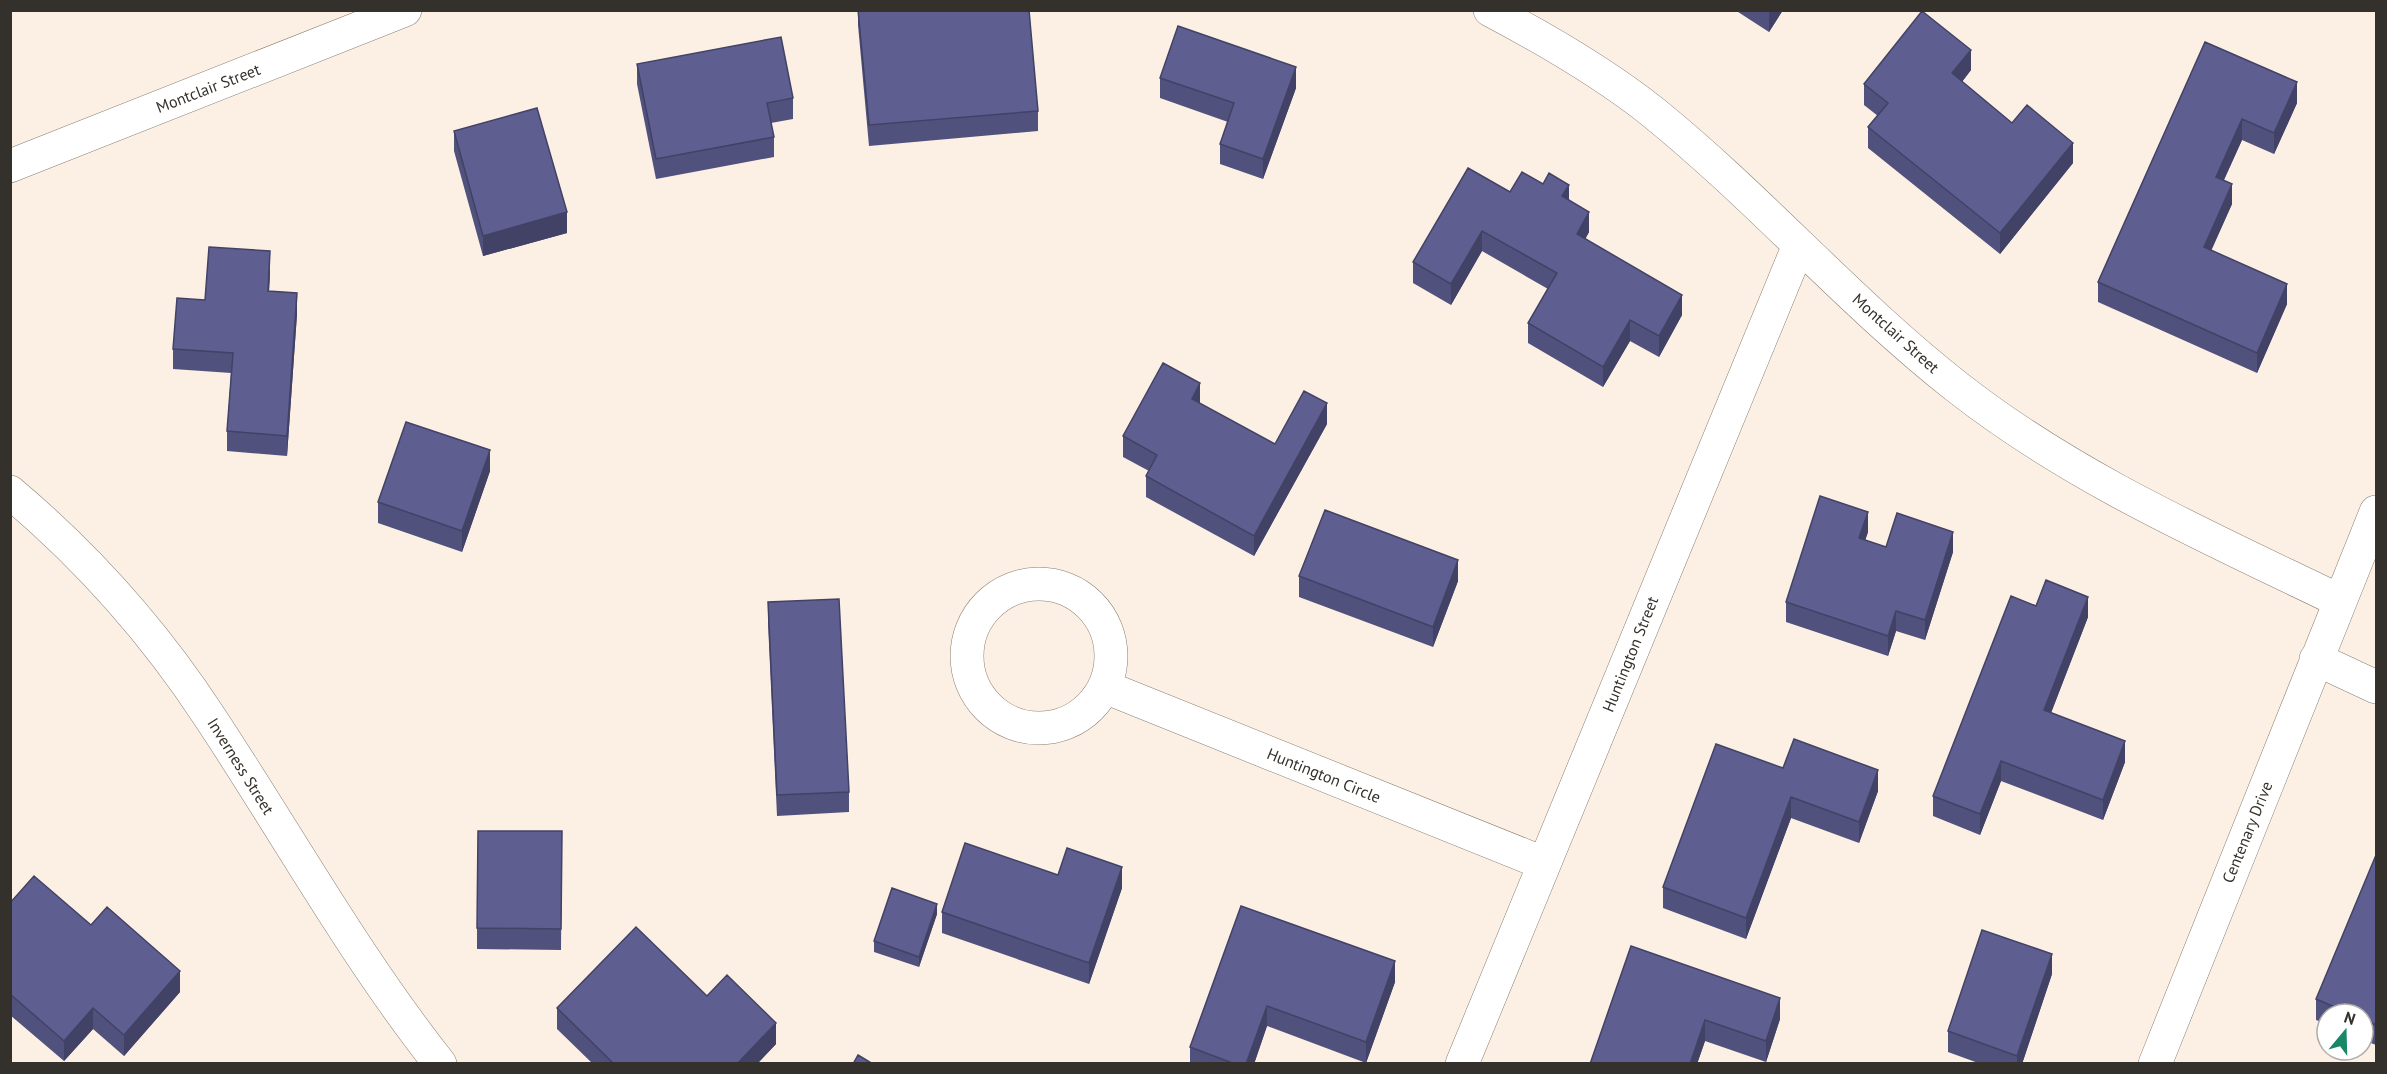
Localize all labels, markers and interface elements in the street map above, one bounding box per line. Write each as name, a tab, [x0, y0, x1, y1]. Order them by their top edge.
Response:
street label: Montclair Street	[153, 59, 263, 117]
street label: Montclair Street	[1848, 289, 1944, 378]
street label: Huntington Street	[1598, 593, 1663, 715]
street label: Inverness Street	[203, 714, 279, 818]
street label: Huntington Circle	[1264, 743, 1384, 807]
street label: Centenary Drive	[2218, 778, 2276, 886]
north arrow	[2315, 1002, 2375, 1062]
text: N	[2342, 1007, 2358, 1029]

